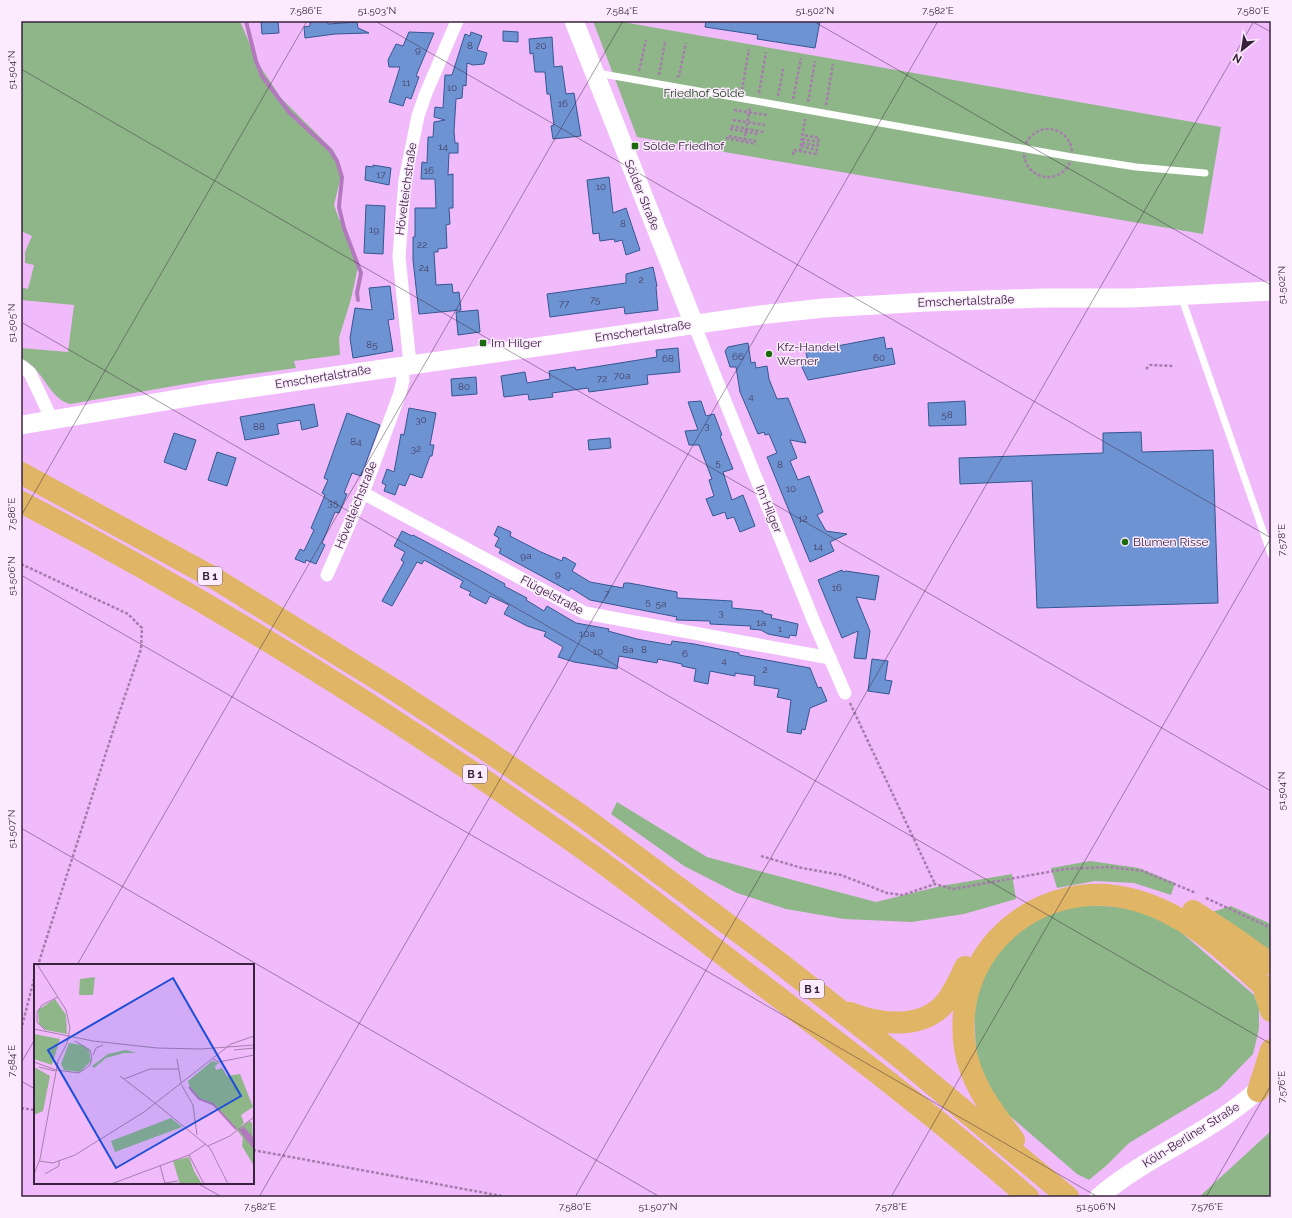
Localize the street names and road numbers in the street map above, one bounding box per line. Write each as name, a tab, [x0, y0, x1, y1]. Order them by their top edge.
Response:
street label: Hövelteichstraße	[393, 142, 419, 236]
street label: Sölder Straße	[622, 158, 662, 232]
street label: Emschertalstraße	[917, 292, 1015, 310]
street label: Emschertalstraße	[594, 317, 692, 345]
street label: Emschertalstraße	[274, 363, 372, 391]
street label: Hövelteichstraße	[332, 459, 380, 551]
street label: Im Hilger	[753, 483, 785, 536]
road number: B 1	[198, 567, 222, 585]
street label: Flügelstraße	[518, 573, 586, 617]
road number: B 1	[463, 765, 487, 783]
road number: B 1	[800, 980, 824, 998]
street label: Köln-Berliner Straße	[1140, 1100, 1242, 1170]

